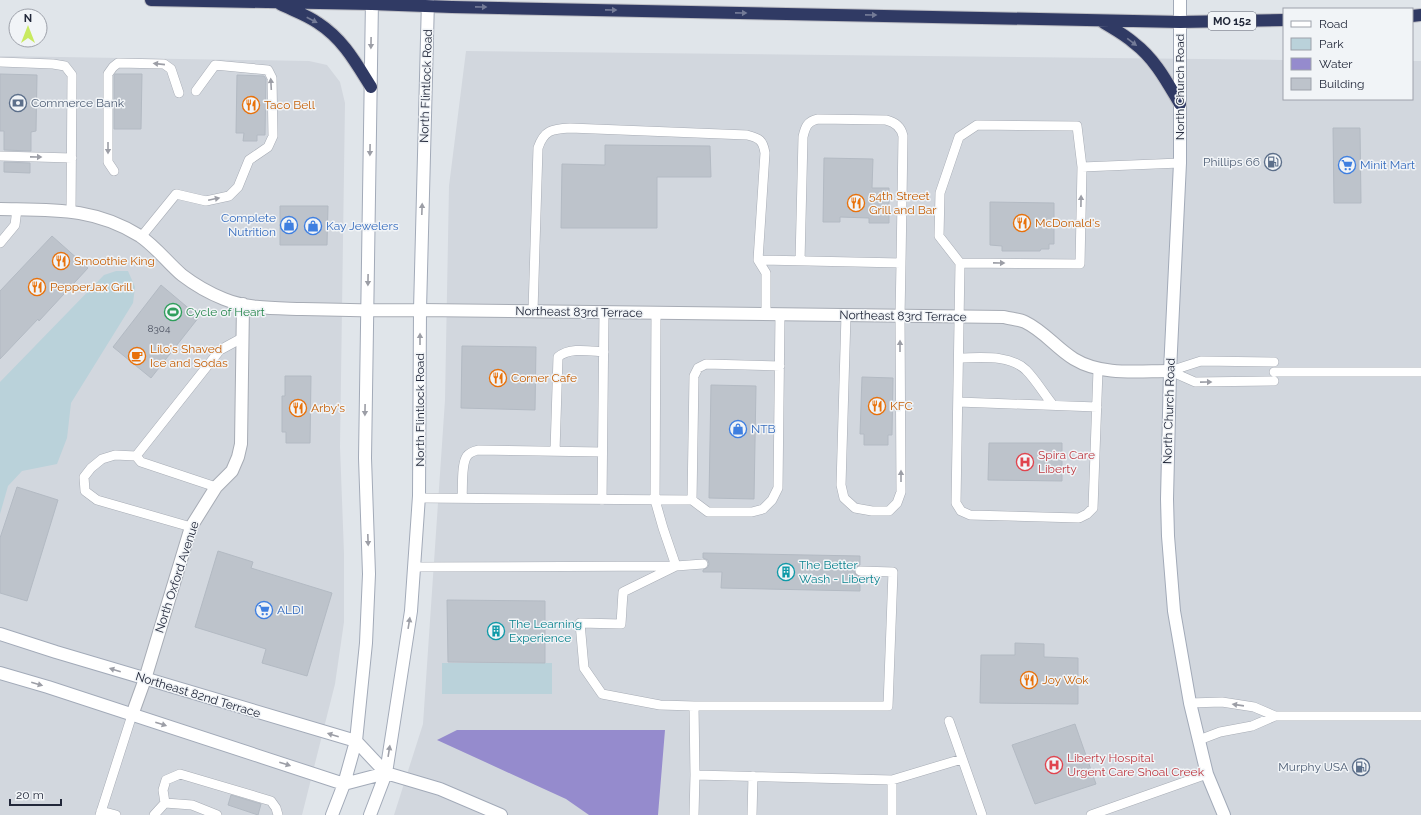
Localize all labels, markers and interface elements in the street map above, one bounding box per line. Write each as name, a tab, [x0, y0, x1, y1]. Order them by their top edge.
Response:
one-way arrow	[475, 4, 488, 10]
one-way arrow	[605, 7, 618, 13]
north arrow	[8, 8, 48, 48]
legend	[1283, 8, 1413, 100]
one-way arrow	[735, 9, 747, 16]
text: N	[24, 12, 32, 25]
one-way arrow	[865, 12, 878, 18]
road number: MO 152	[1208, 12, 1256, 30]
one-way arrow	[306, 17, 317, 23]
text: Road	[1319, 17, 1348, 31]
street label: North Flintlock Road	[417, 29, 435, 143]
street label: North Church Road	[1173, 34, 1187, 140]
one-way arrow	[368, 37, 374, 50]
one-way arrow	[1127, 37, 1137, 45]
text: Park	[1319, 37, 1344, 51]
text: Water	[1319, 57, 1353, 71]
one-way arrow	[153, 61, 165, 68]
text: Building	[1319, 77, 1365, 91]
one-way arrow	[268, 78, 275, 90]
bank icon: Commerce Bank	[8, 93, 28, 113]
restaurant icon: Taco Bell	[241, 95, 261, 115]
place label: Commerce Bank	[31, 96, 125, 110]
place label: Taco Bell	[264, 98, 316, 112]
one-way arrow	[105, 142, 111, 155]
one-way arrow	[367, 144, 373, 157]
fuel station icon: Phillips 66	[1263, 152, 1283, 172]
one-way arrow	[30, 154, 43, 160]
place label: Phillips 66	[1203, 155, 1260, 169]
supermarket icon: Minit Mart	[1337, 155, 1357, 175]
place label: Minit Mart	[1360, 158, 1415, 172]
place label: 54th Street Grill and Bar	[869, 189, 937, 217]
restaurant icon: 54th Street Grill and Bar	[846, 193, 866, 213]
one-way arrow	[1078, 194, 1084, 207]
one-way arrow	[208, 195, 220, 201]
one-way arrow	[419, 203, 426, 215]
place label: Complete Nutrition	[221, 211, 276, 239]
restaurant icon: McDonald's	[1012, 213, 1032, 233]
shop icon: Complete Nutrition	[279, 215, 299, 235]
shop icon: Kay Jewelers	[303, 216, 323, 236]
place label: McDonald's	[1035, 216, 1100, 230]
place label: Kay Jewelers	[326, 219, 399, 233]
restaurant icon: Smoothie King	[51, 251, 71, 271]
place label: Smoothie King	[74, 254, 155, 268]
one-way arrow	[993, 260, 1006, 266]
one-way arrow	[364, 274, 371, 286]
restaurant icon: PepperJax Grill	[27, 277, 47, 297]
place label: PepperJax Grill	[50, 280, 134, 294]
sports icon: Cycle of Heart	[163, 302, 183, 322]
street label: Northeast 83rd Terrace	[515, 304, 643, 320]
place label: Cycle of Heart	[186, 305, 265, 319]
street label: Northeast 83rd Terrace	[839, 308, 967, 324]
house number: 8304	[148, 323, 171, 334]
one-way arrow	[417, 332, 423, 345]
one-way arrow	[897, 339, 903, 352]
place label: Lilo's Shaved Ice and Sodas	[150, 342, 228, 370]
cafe icon: Lilo's Shaved Ice and Sodas	[127, 346, 147, 366]
street label: North Flintlock Road	[413, 353, 427, 467]
street label: North Church Road	[1160, 358, 1178, 464]
restaurant icon: Corner Cafe	[488, 368, 508, 388]
place label: Corner Cafe	[511, 371, 577, 385]
one-way arrow	[1200, 379, 1213, 385]
restaurant icon: KFC	[867, 396, 887, 416]
restaurant icon: Arby's	[288, 398, 308, 418]
place label: KFC	[890, 399, 913, 413]
place label: Arby's	[311, 401, 345, 415]
one-way arrow	[362, 404, 369, 416]
shop icon: NTB	[728, 419, 748, 439]
place label: NTB	[751, 422, 776, 436]
place label: Spira Care Liberty	[1038, 448, 1095, 476]
hospital icon: Spira Care Liberty	[1015, 452, 1035, 472]
one-way arrow	[898, 469, 904, 482]
street label: North Oxford Avenue	[152, 519, 202, 635]
one-way arrow	[365, 534, 371, 547]
place label: The Better Wash - Liberty	[799, 558, 881, 586]
building icon: The Better Wash - Liberty	[776, 562, 796, 582]
supermarket icon: ALDI	[254, 600, 274, 620]
place label: ALDI	[277, 603, 304, 617]
one-way arrow	[406, 617, 412, 629]
place label: The Learning Experience	[509, 617, 582, 645]
building icon: The Learning Experience	[486, 621, 506, 641]
one-way arrow	[108, 667, 120, 673]
street label: Northeast 82nd Terrace	[134, 669, 262, 721]
restaurant icon: Joy Wok	[1019, 670, 1039, 690]
place label: Joy Wok	[1042, 673, 1089, 687]
one-way arrow	[32, 681, 44, 687]
one-way arrow	[1232, 702, 1244, 708]
one-way arrow	[155, 721, 167, 727]
one-way arrow	[327, 732, 339, 738]
one-way arrow	[386, 745, 392, 757]
place label: Liberty Hospital Urgent Care Shoal Creek	[1067, 751, 1205, 779]
hospital icon: Liberty Hospital Urgent Care Shoal Creek	[1044, 755, 1064, 775]
fuel station icon: Murphy USA	[1351, 757, 1371, 777]
place label: Murphy USA	[1278, 760, 1348, 774]
one-way arrow	[279, 761, 291, 767]
scale bar	[10, 781, 61, 807]
text: 20 m	[16, 788, 44, 802]

